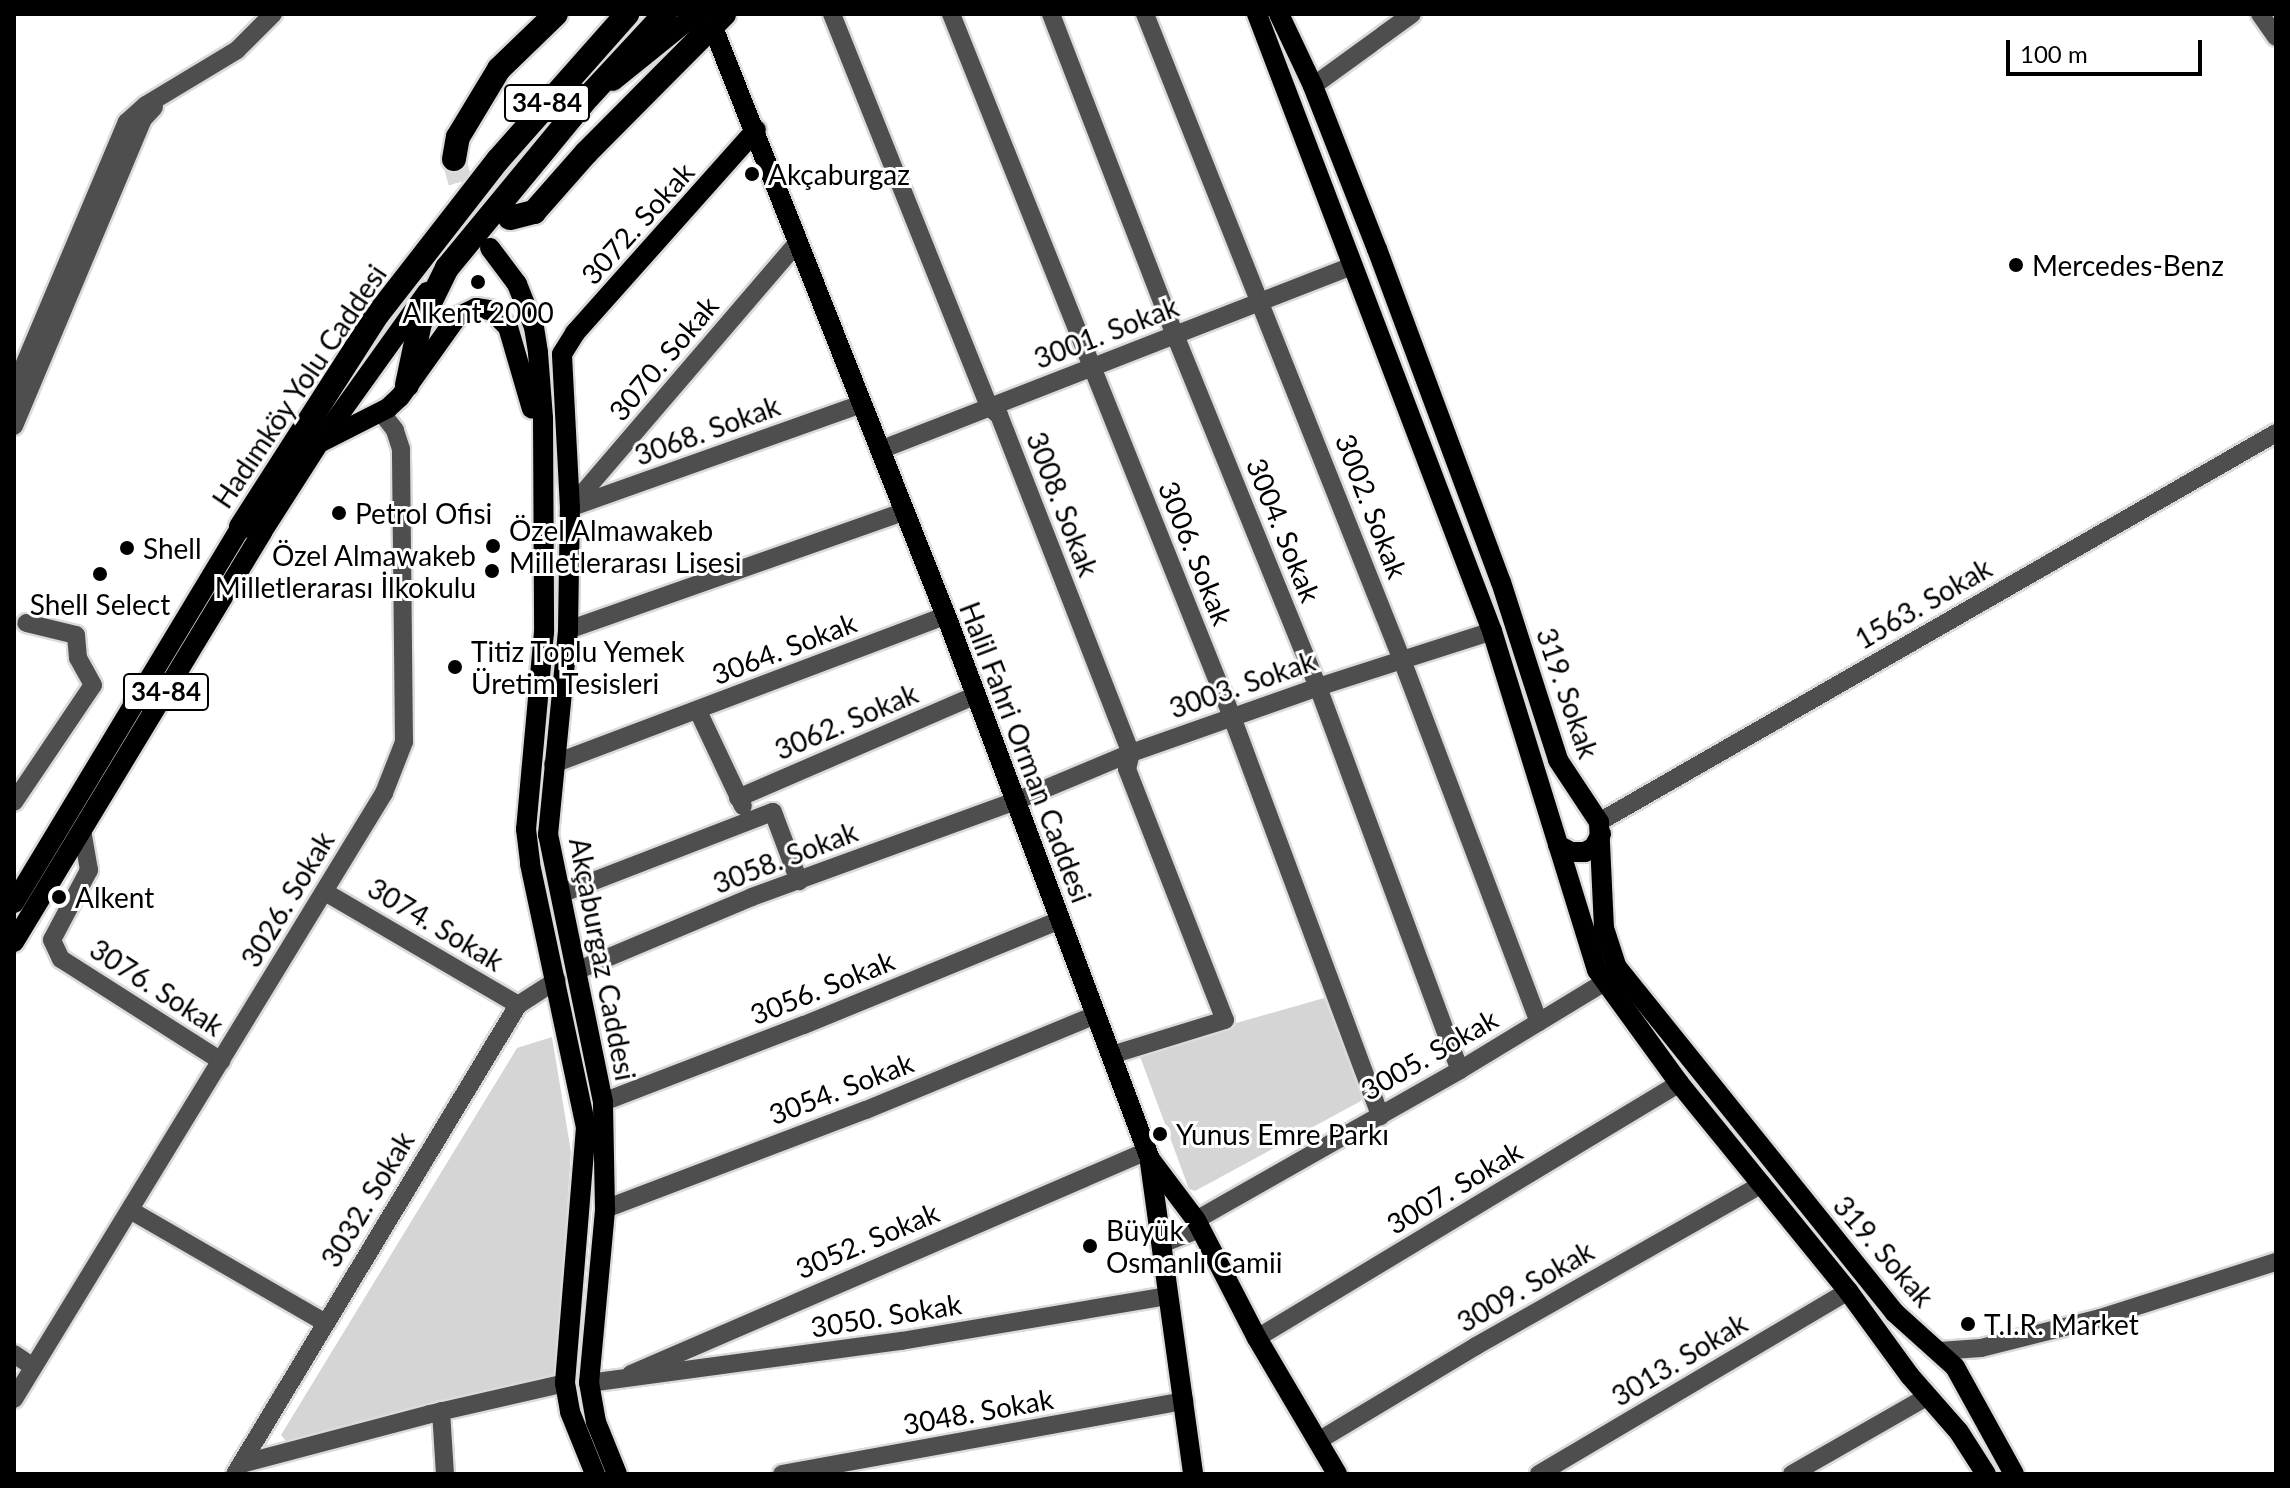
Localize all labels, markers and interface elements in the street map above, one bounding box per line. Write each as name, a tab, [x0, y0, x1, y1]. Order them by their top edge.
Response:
scale bar	[2010, 24, 2206, 74]
text: 100 m	[2020, 39, 2088, 68]
road number: 34-84	[503, 81, 591, 125]
street label: 3072. Sokak	[574, 155, 700, 291]
place label: Akçaburgaz	[768, 157, 910, 191]
marker: Akçaburgaz	[743, 165, 761, 183]
place label: Mercedes-Benz	[2032, 248, 2224, 282]
marker: Mercedes-Benz	[2007, 256, 2025, 274]
street label: Hadımköy Yolu Caddesi	[205, 257, 393, 515]
marker: Alkent 2000	[469, 273, 487, 291]
street label: 3070. Sokak	[601, 289, 725, 427]
street label: 3001. Sokak	[1029, 289, 1183, 375]
place label: Alkent 2000	[402, 295, 554, 329]
street label: 3068. Sokak	[630, 388, 784, 472]
street label: 3008. Sokak	[1020, 427, 1106, 581]
street label: 3002. Sokak	[1329, 429, 1415, 583]
street label: 3004. Sokak	[1240, 453, 1328, 607]
street label: 3006. Sokak	[1152, 476, 1240, 630]
place label: Petrol Ofisi	[355, 496, 492, 530]
marker: Petrol Ofisi	[330, 504, 348, 522]
place label: Özel Almawakeb Milletlerarası Lisesi	[509, 513, 741, 579]
place label: Shell	[143, 531, 202, 565]
marker: Özel Almawakeb Milletlerarası Lisesi	[484, 537, 502, 555]
place label: Özel Almawakeb Milletlerarası İlkokulu	[215, 538, 476, 604]
marker: Shell	[118, 539, 136, 557]
street label: 1563. Sokak	[1849, 550, 1997, 656]
marker: Özel Almawakeb Milletlerarası İlkokulu	[483, 562, 501, 580]
marker: Shell Select	[91, 565, 109, 583]
place label: Shell Select	[30, 587, 170, 621]
street label: Halil Fahri Orman Caddesi	[953, 597, 1099, 907]
street label: 3064. Sokak	[707, 605, 861, 691]
street label: 319. Sokak	[1530, 623, 1606, 763]
place label: Titiz Toplu Yemek Üretim Tesisleri	[471, 634, 687, 700]
street label: 3003. Sokak	[1165, 643, 1319, 725]
marker: Titiz Toplu Yemek Üretim Tesisleri	[446, 658, 464, 676]
road number: 34-84	[122, 670, 210, 714]
street label: 3062. Sokak	[769, 676, 923, 766]
street label: 3058. Sokak	[708, 814, 862, 900]
street label: 3026. Sokak	[233, 825, 341, 973]
street label: Akçaburgaz Caddesi	[563, 835, 643, 1083]
street label: 3074. Sokak	[362, 870, 510, 978]
place label: Alkent	[75, 880, 154, 914]
marker: Alkent	[50, 888, 68, 906]
street label: 3076. Sokak	[84, 931, 230, 1043]
street label: 3056. Sokak	[745, 943, 899, 1031]
street label: 3005. Sokak	[1355, 1001, 1503, 1107]
street label: 3054. Sokak	[764, 1045, 918, 1131]
place label: Yunus Emre Parkı	[1176, 1117, 1389, 1151]
street label: 3032. Sokak	[313, 1125, 421, 1273]
marker: Yunus Emre Parkı	[1151, 1125, 1169, 1143]
street label: 3007. Sokak	[1380, 1133, 1528, 1241]
street label: 319. Sokak	[1827, 1189, 1941, 1313]
street label: 3052. Sokak	[790, 1195, 944, 1285]
place label: Büyük Osmanlı Camii	[1106, 1213, 1282, 1279]
street label: 3009. Sokak	[1451, 1233, 1599, 1339]
marker: Büyük Osmanlı Camii	[1081, 1237, 1099, 1255]
street label: 3050. Sokak	[808, 1287, 964, 1343]
street label: 3013. Sokak	[1605, 1305, 1753, 1413]
place label: T.I.R. Market	[1984, 1307, 2139, 1341]
marker: T.I.R. Market	[1959, 1315, 1977, 1333]
street label: 3048. Sokak	[900, 1381, 1056, 1441]

